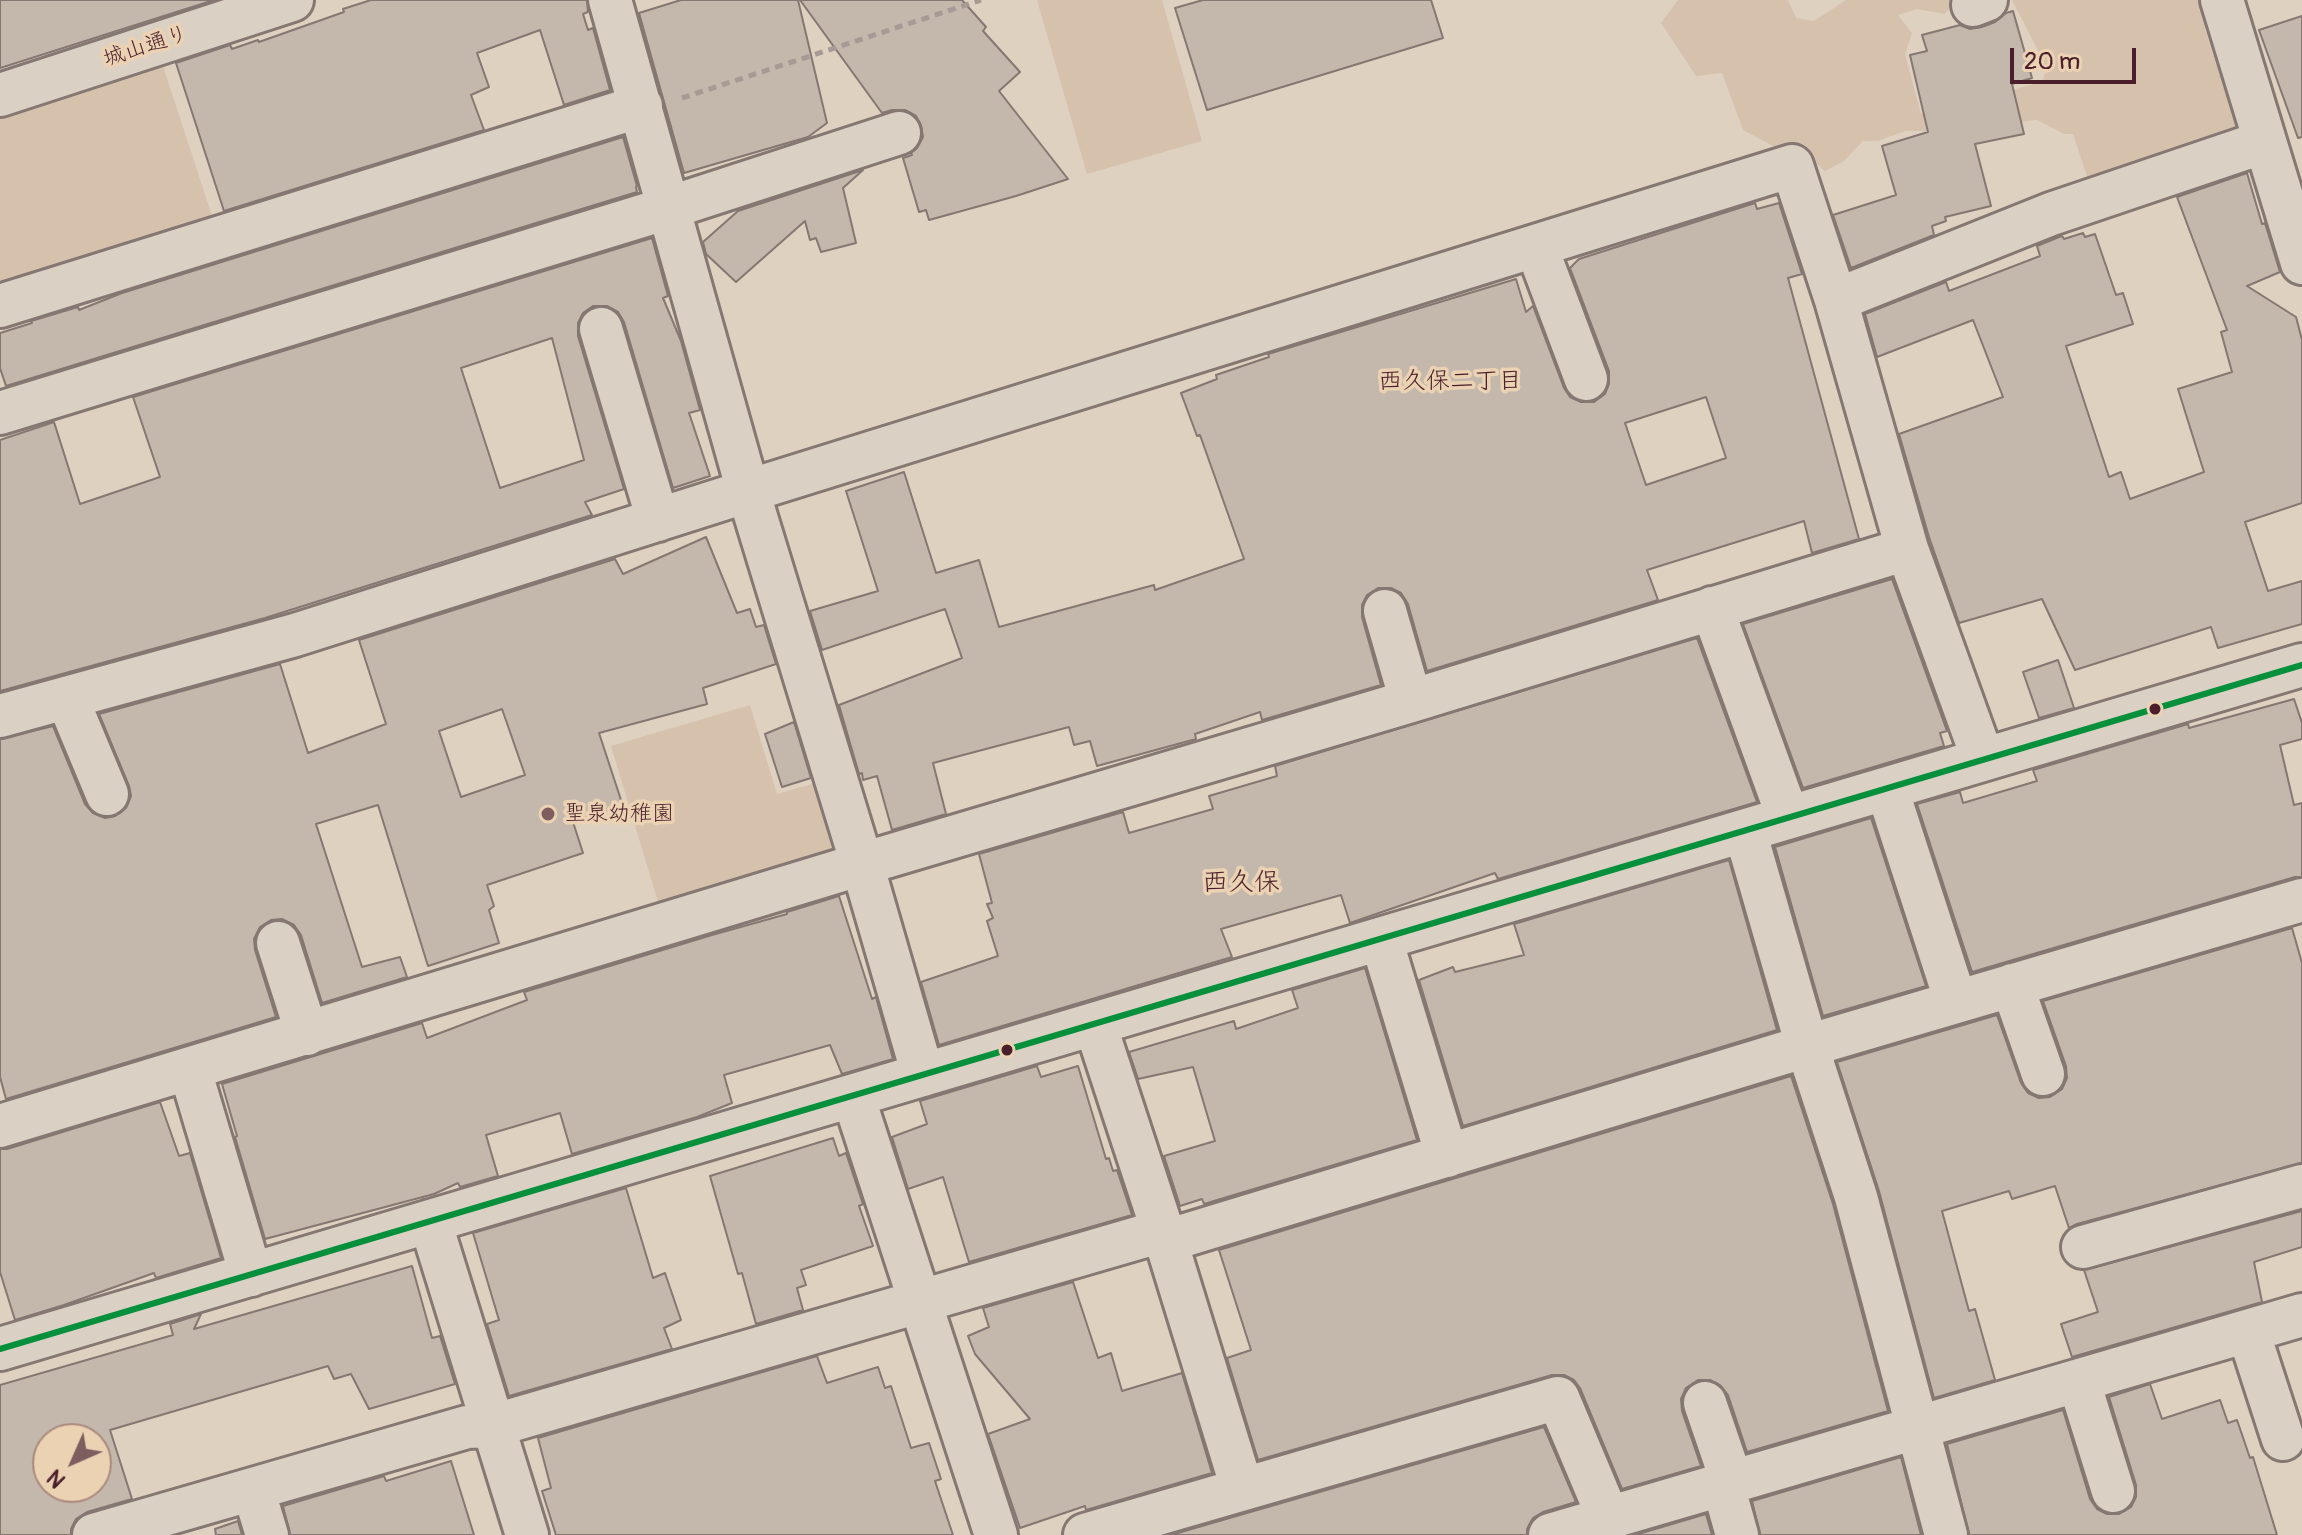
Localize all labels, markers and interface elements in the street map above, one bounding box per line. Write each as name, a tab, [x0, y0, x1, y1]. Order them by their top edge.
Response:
street label: 城山通り	[100, 21, 192, 73]
scale bar	[2014, 32, 2140, 82]
text: 20 m	[2024, 47, 2080, 76]
district label: 西久保二丁目	[1378, 368, 1522, 396]
unlabelled marker	[2147, 701, 2163, 717]
place label: 聖泉幼稚園	[564, 801, 674, 827]
marker: 聖泉幼稚園	[539, 805, 557, 823]
district label: 西久保	[1202, 867, 1280, 899]
unlabelled marker	[999, 1042, 1015, 1058]
north arrow	[32, 1423, 112, 1503]
text: N	[41, 1463, 72, 1494]

